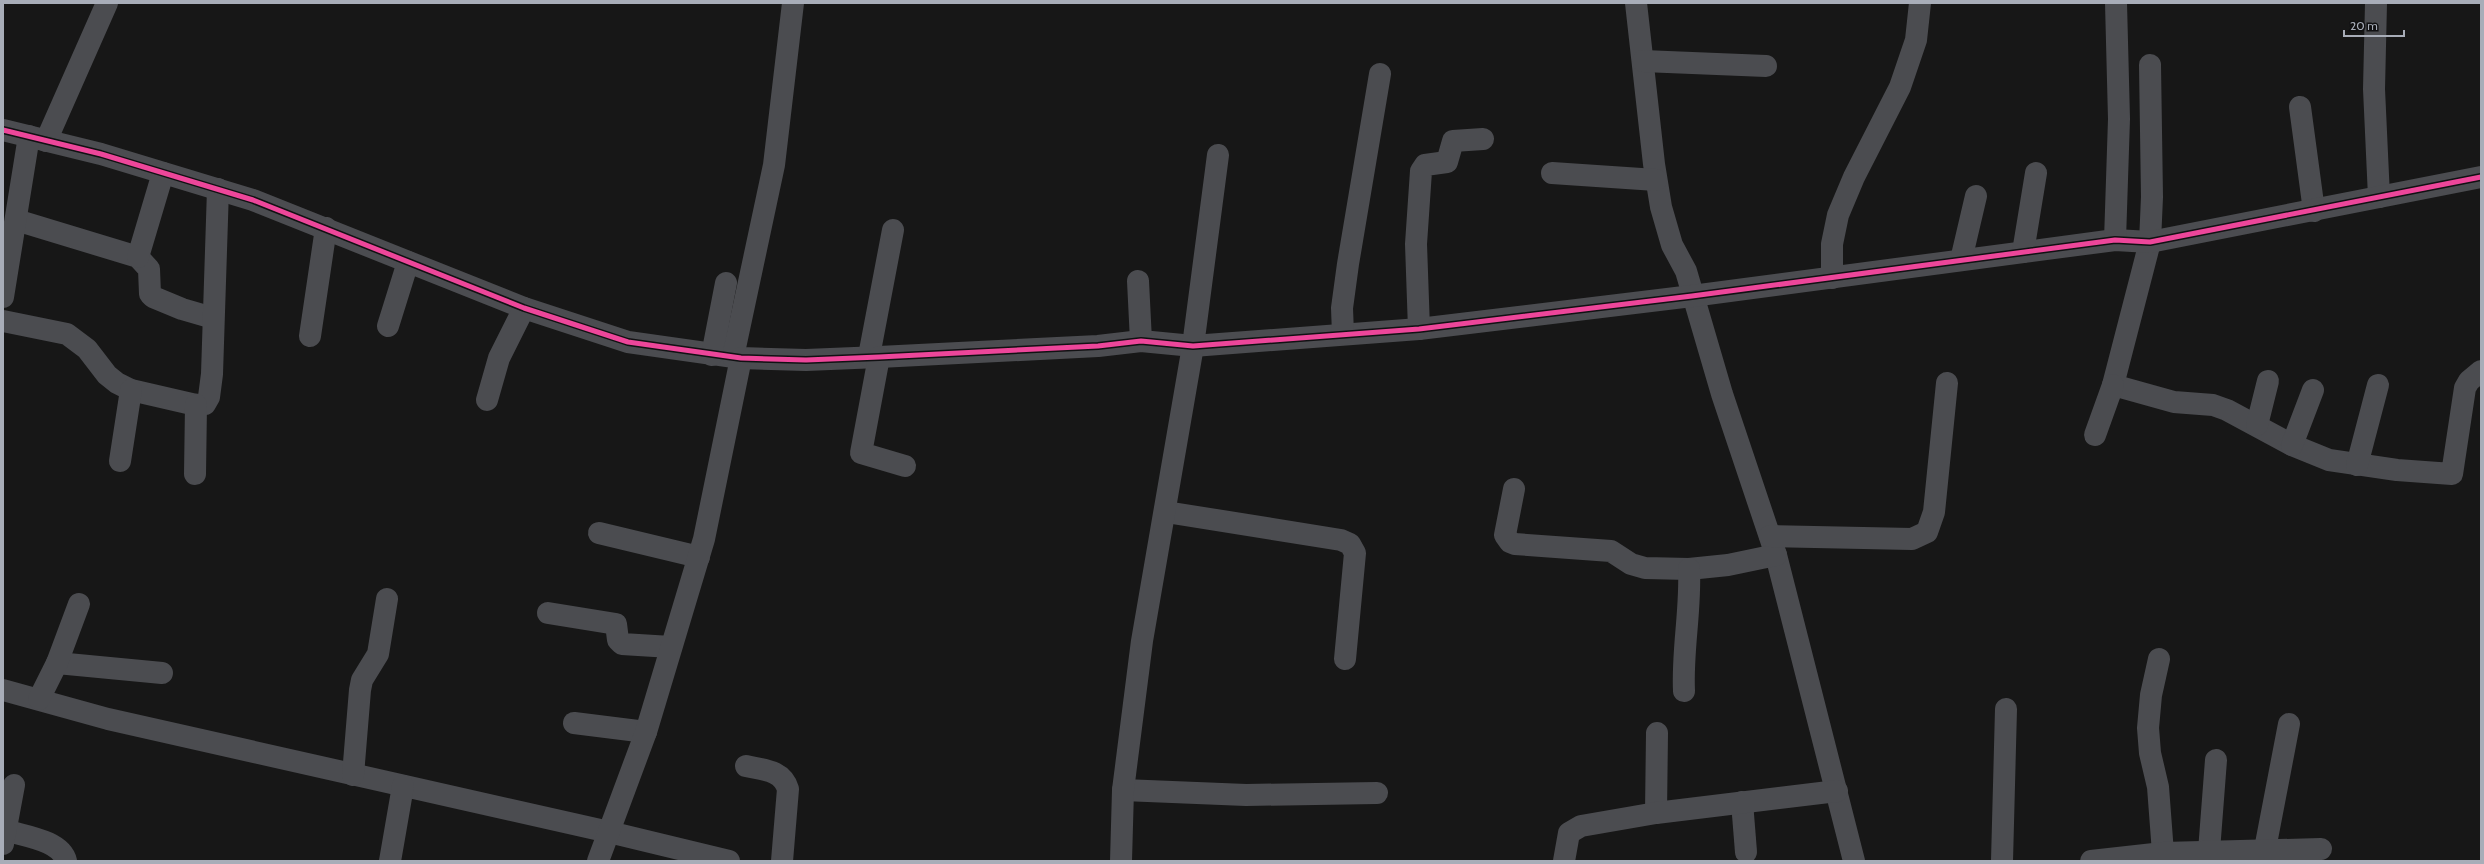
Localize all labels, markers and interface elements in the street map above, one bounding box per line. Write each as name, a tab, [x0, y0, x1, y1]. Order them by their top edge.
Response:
scale bar	[2344, 12, 2404, 38]
text: 20 m	[2350, 18, 2378, 33]

